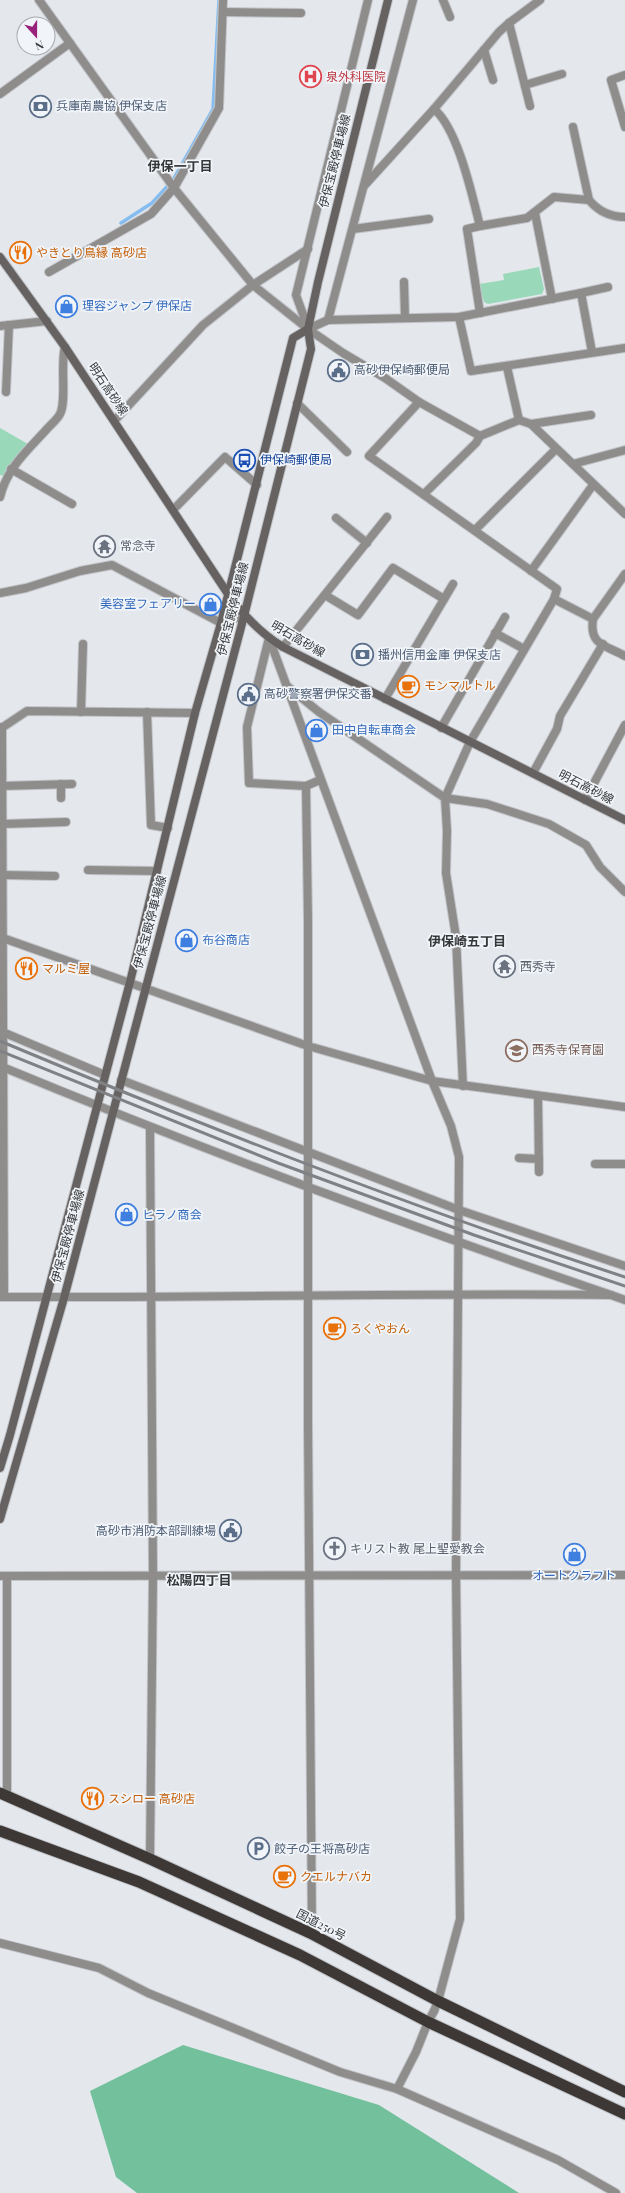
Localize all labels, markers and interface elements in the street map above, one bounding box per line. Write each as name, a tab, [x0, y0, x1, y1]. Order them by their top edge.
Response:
north arrow	[16, 16, 56, 56]
text: N	[33, 37, 46, 54]
hospital icon: 泉外科医院	[298, 64, 324, 90]
place label: 泉外科医院	[326, 68, 386, 84]
bank icon: 兵庫南農協 伊保支店	[28, 93, 54, 119]
place label: 兵庫南農協 伊保支店	[56, 97, 167, 113]
street label: 伊保宝殿停車場線	[315, 112, 353, 209]
district label: 伊保一丁目	[147, 157, 213, 174]
restaurant icon: やきとり鳥縁 高砂店	[8, 240, 34, 266]
place label: やきとり鳥縁 高砂店	[36, 244, 147, 260]
shop icon: 理容ジャンプ 伊保店	[53, 293, 79, 319]
place label: 理容ジャンプ 伊保店	[82, 297, 192, 313]
public building icon: 高砂伊保崎郵便局	[326, 357, 352, 383]
street label: 明石高砂線	[85, 359, 132, 418]
place label: 高砂伊保崎郵便局	[354, 361, 450, 377]
bus stop icon: 伊保崎郵便局	[232, 447, 258, 473]
place label: 伊保崎郵便局	[260, 451, 332, 467]
temple icon: 常念寺	[91, 533, 117, 559]
place label: 常念寺	[120, 537, 156, 553]
street label: 伊保宝殿停車場線	[213, 560, 251, 657]
shop icon: 美容室フェアリー	[198, 591, 224, 617]
place label: 美容室フェアリー	[100, 595, 196, 611]
street label: 明石高砂線	[269, 616, 328, 660]
bank icon: 播州信用金庫 伊保支店	[350, 642, 376, 668]
place label: 播州信用金庫 伊保支店	[378, 646, 501, 662]
cafe icon: モンマルトル	[395, 673, 421, 699]
place label: モンマルトル	[424, 677, 496, 693]
public building icon: 高砂警察署伊保交番	[235, 681, 261, 707]
place label: 高砂警察署伊保交番	[264, 685, 372, 701]
shop icon: 田中自転車商会	[303, 717, 329, 743]
place label: 田中自転車商会	[332, 721, 416, 737]
street label: 明石高砂線	[556, 765, 617, 807]
street label: 伊保宝殿停車場線	[129, 873, 169, 970]
shop icon: 布谷商店	[174, 927, 200, 953]
place label: 布谷商店	[202, 931, 250, 947]
district label: 伊保崎五丁目	[428, 932, 506, 949]
temple icon: 西秀寺	[491, 954, 517, 980]
restaurant icon: マルミ屋	[13, 956, 39, 982]
place label: 西秀寺	[520, 958, 556, 974]
place label: マルミ屋	[42, 960, 90, 976]
school or university icon: 西秀寺保育園	[503, 1037, 529, 1063]
place label: 西秀寺保育園	[532, 1041, 604, 1057]
street label: 伊保宝殿停車場線	[47, 1187, 87, 1284]
shop icon: ヒラノ商会	[113, 1202, 139, 1228]
place label: ヒラノ商会	[142, 1206, 202, 1222]
cafe icon: ろくやおん	[321, 1316, 347, 1342]
place label: ろくやおん	[350, 1320, 410, 1336]
public building icon: 高砂市消防本部訓練場	[218, 1518, 244, 1544]
place label: 高砂市消防本部訓練場	[96, 1522, 216, 1538]
church icon: キリスト教 尾上聖愛教会	[321, 1536, 347, 1562]
place label: キリスト教 尾上聖愛教会	[350, 1540, 485, 1556]
shop icon: オートクラフト	[561, 1542, 587, 1568]
place label: オートクラフト	[532, 1567, 616, 1583]
district label: 松陽四丁目	[166, 1571, 232, 1588]
restaurant icon: スシロー 高砂店	[79, 1786, 105, 1812]
place label: スシロー 高砂店	[108, 1790, 195, 1806]
parking icon: 餃子の王将高砂店	[245, 1836, 271, 1862]
place label: 餃子の王将高砂店	[274, 1840, 370, 1856]
cafe icon: クエルナバカ	[271, 1864, 297, 1890]
place label: クエルナバカ	[300, 1868, 372, 1884]
street label: 国道250号	[294, 1905, 349, 1943]

